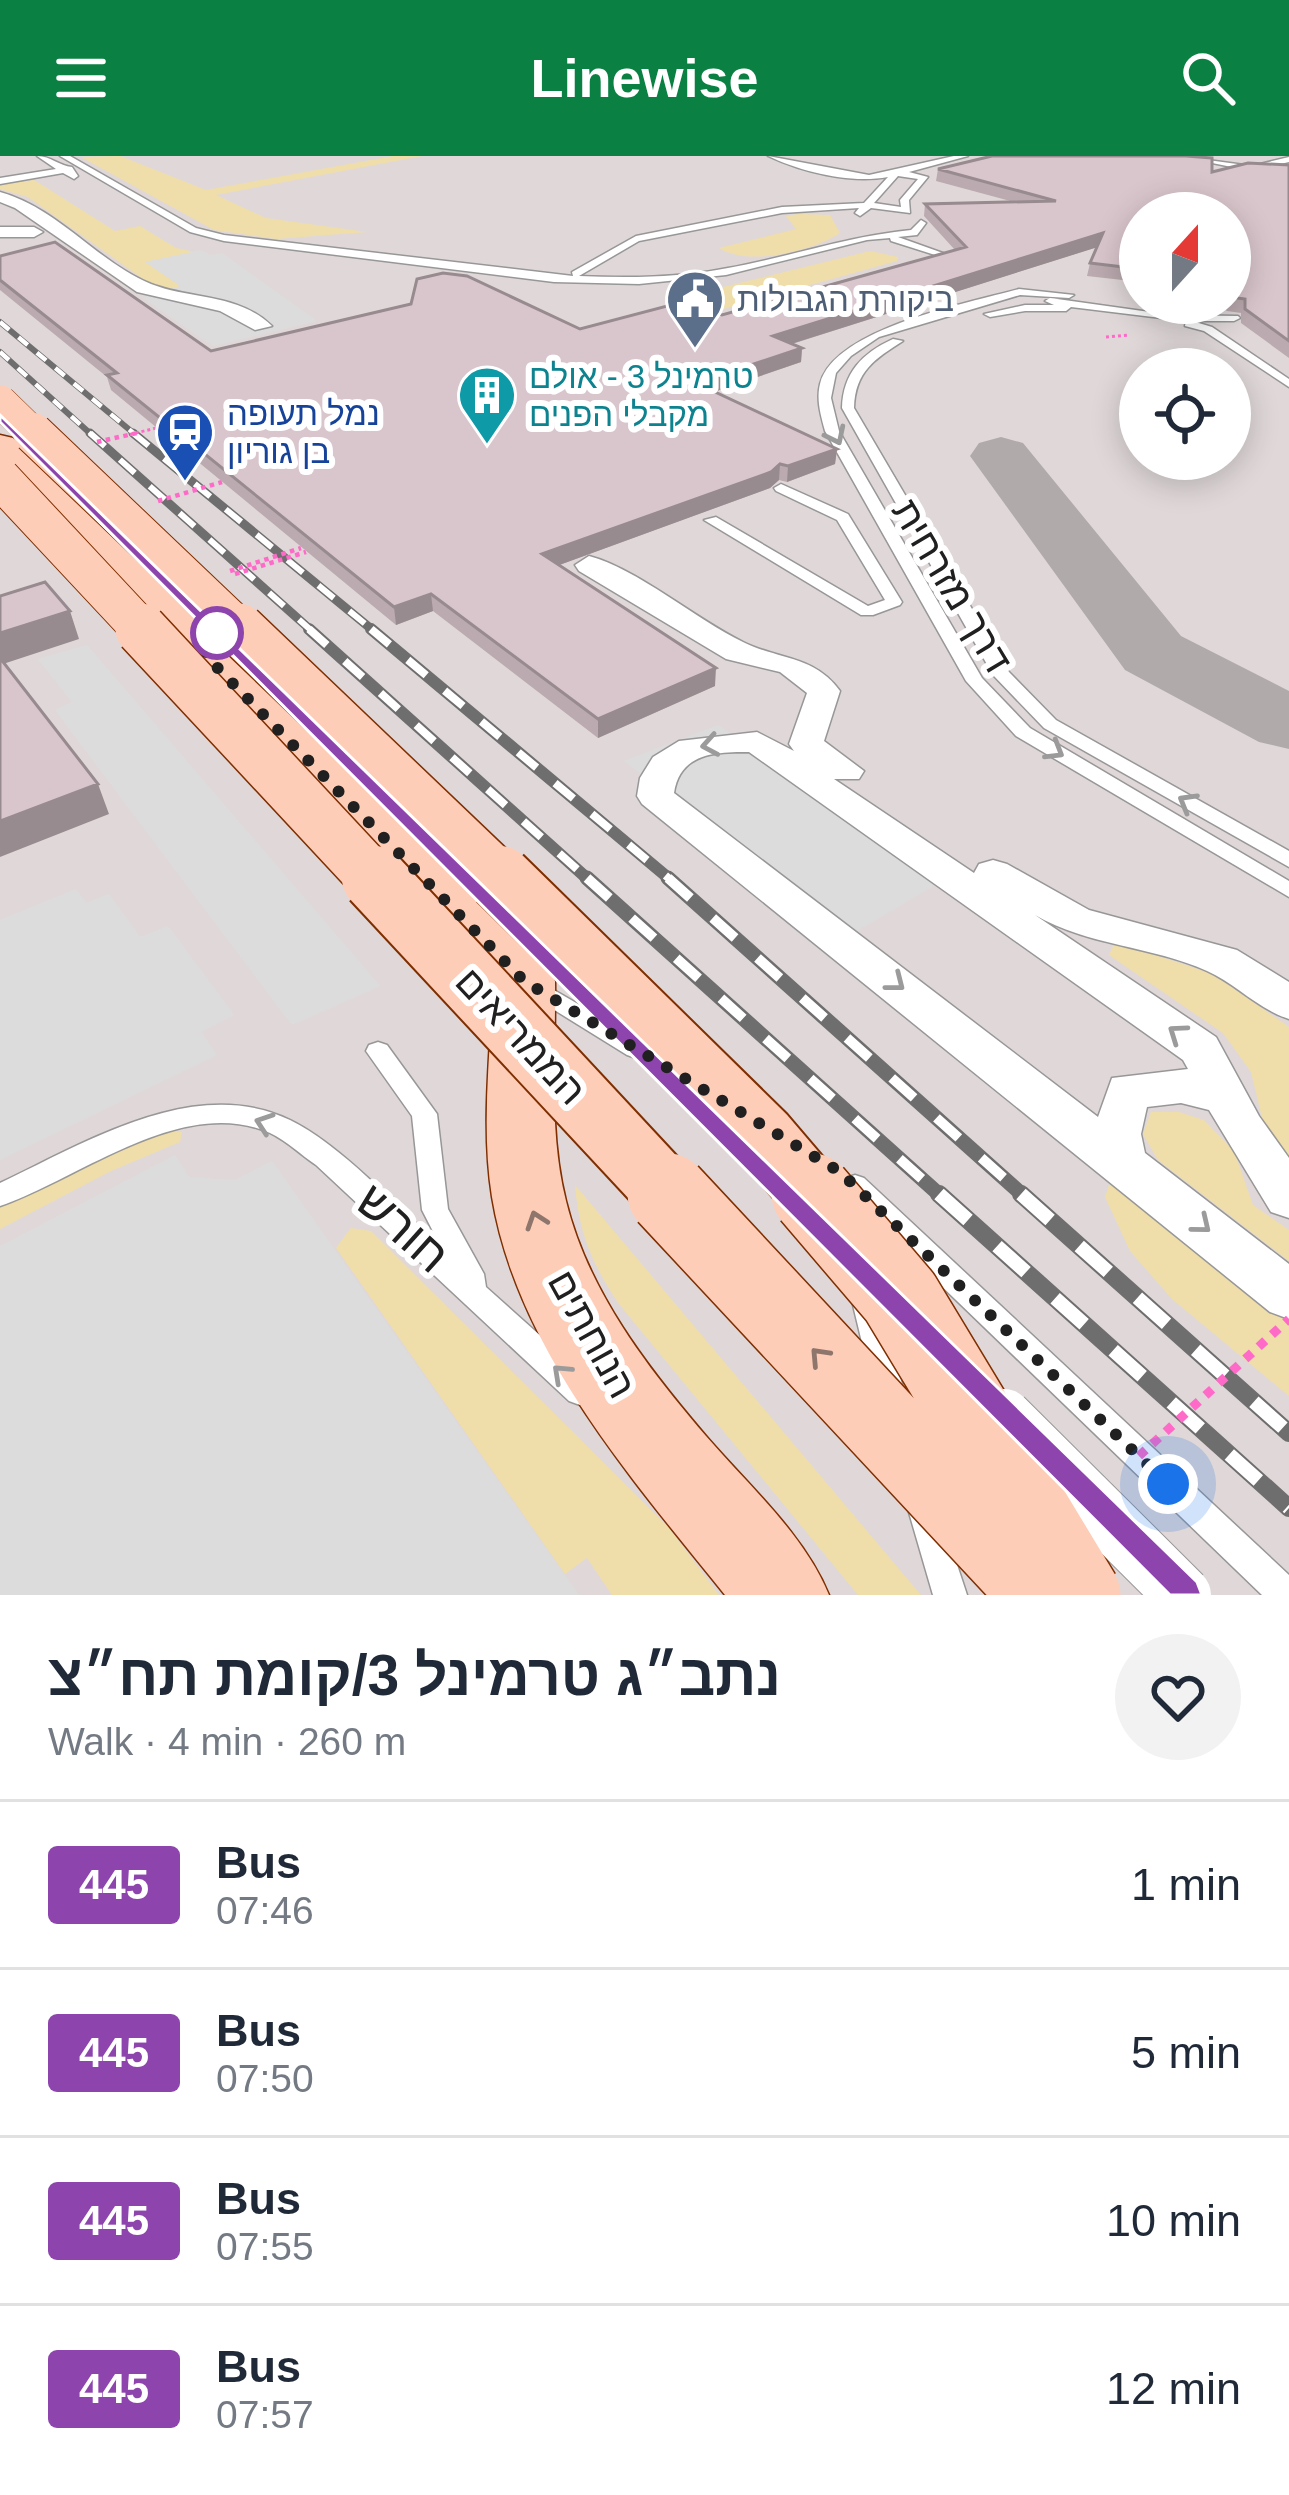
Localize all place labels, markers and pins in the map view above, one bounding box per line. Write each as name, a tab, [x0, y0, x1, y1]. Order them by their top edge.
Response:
public building icon: ביקורת הגבולות	[664, 268, 726, 350]
place label: ביקורת הגבולות	[737, 281, 954, 318]
place label: טרמינל 3 - אולם מקבלי הפנים	[529, 358, 753, 433]
building icon: טרמינל 3 - אולם מקבלי הפנים	[456, 364, 518, 446]
place label: נמל תעופה בן גוריון	[227, 395, 380, 470]
station icon: נמל תעופה בן גוריון	[154, 401, 216, 483]
unlabelled marker	[192, 608, 242, 658]

